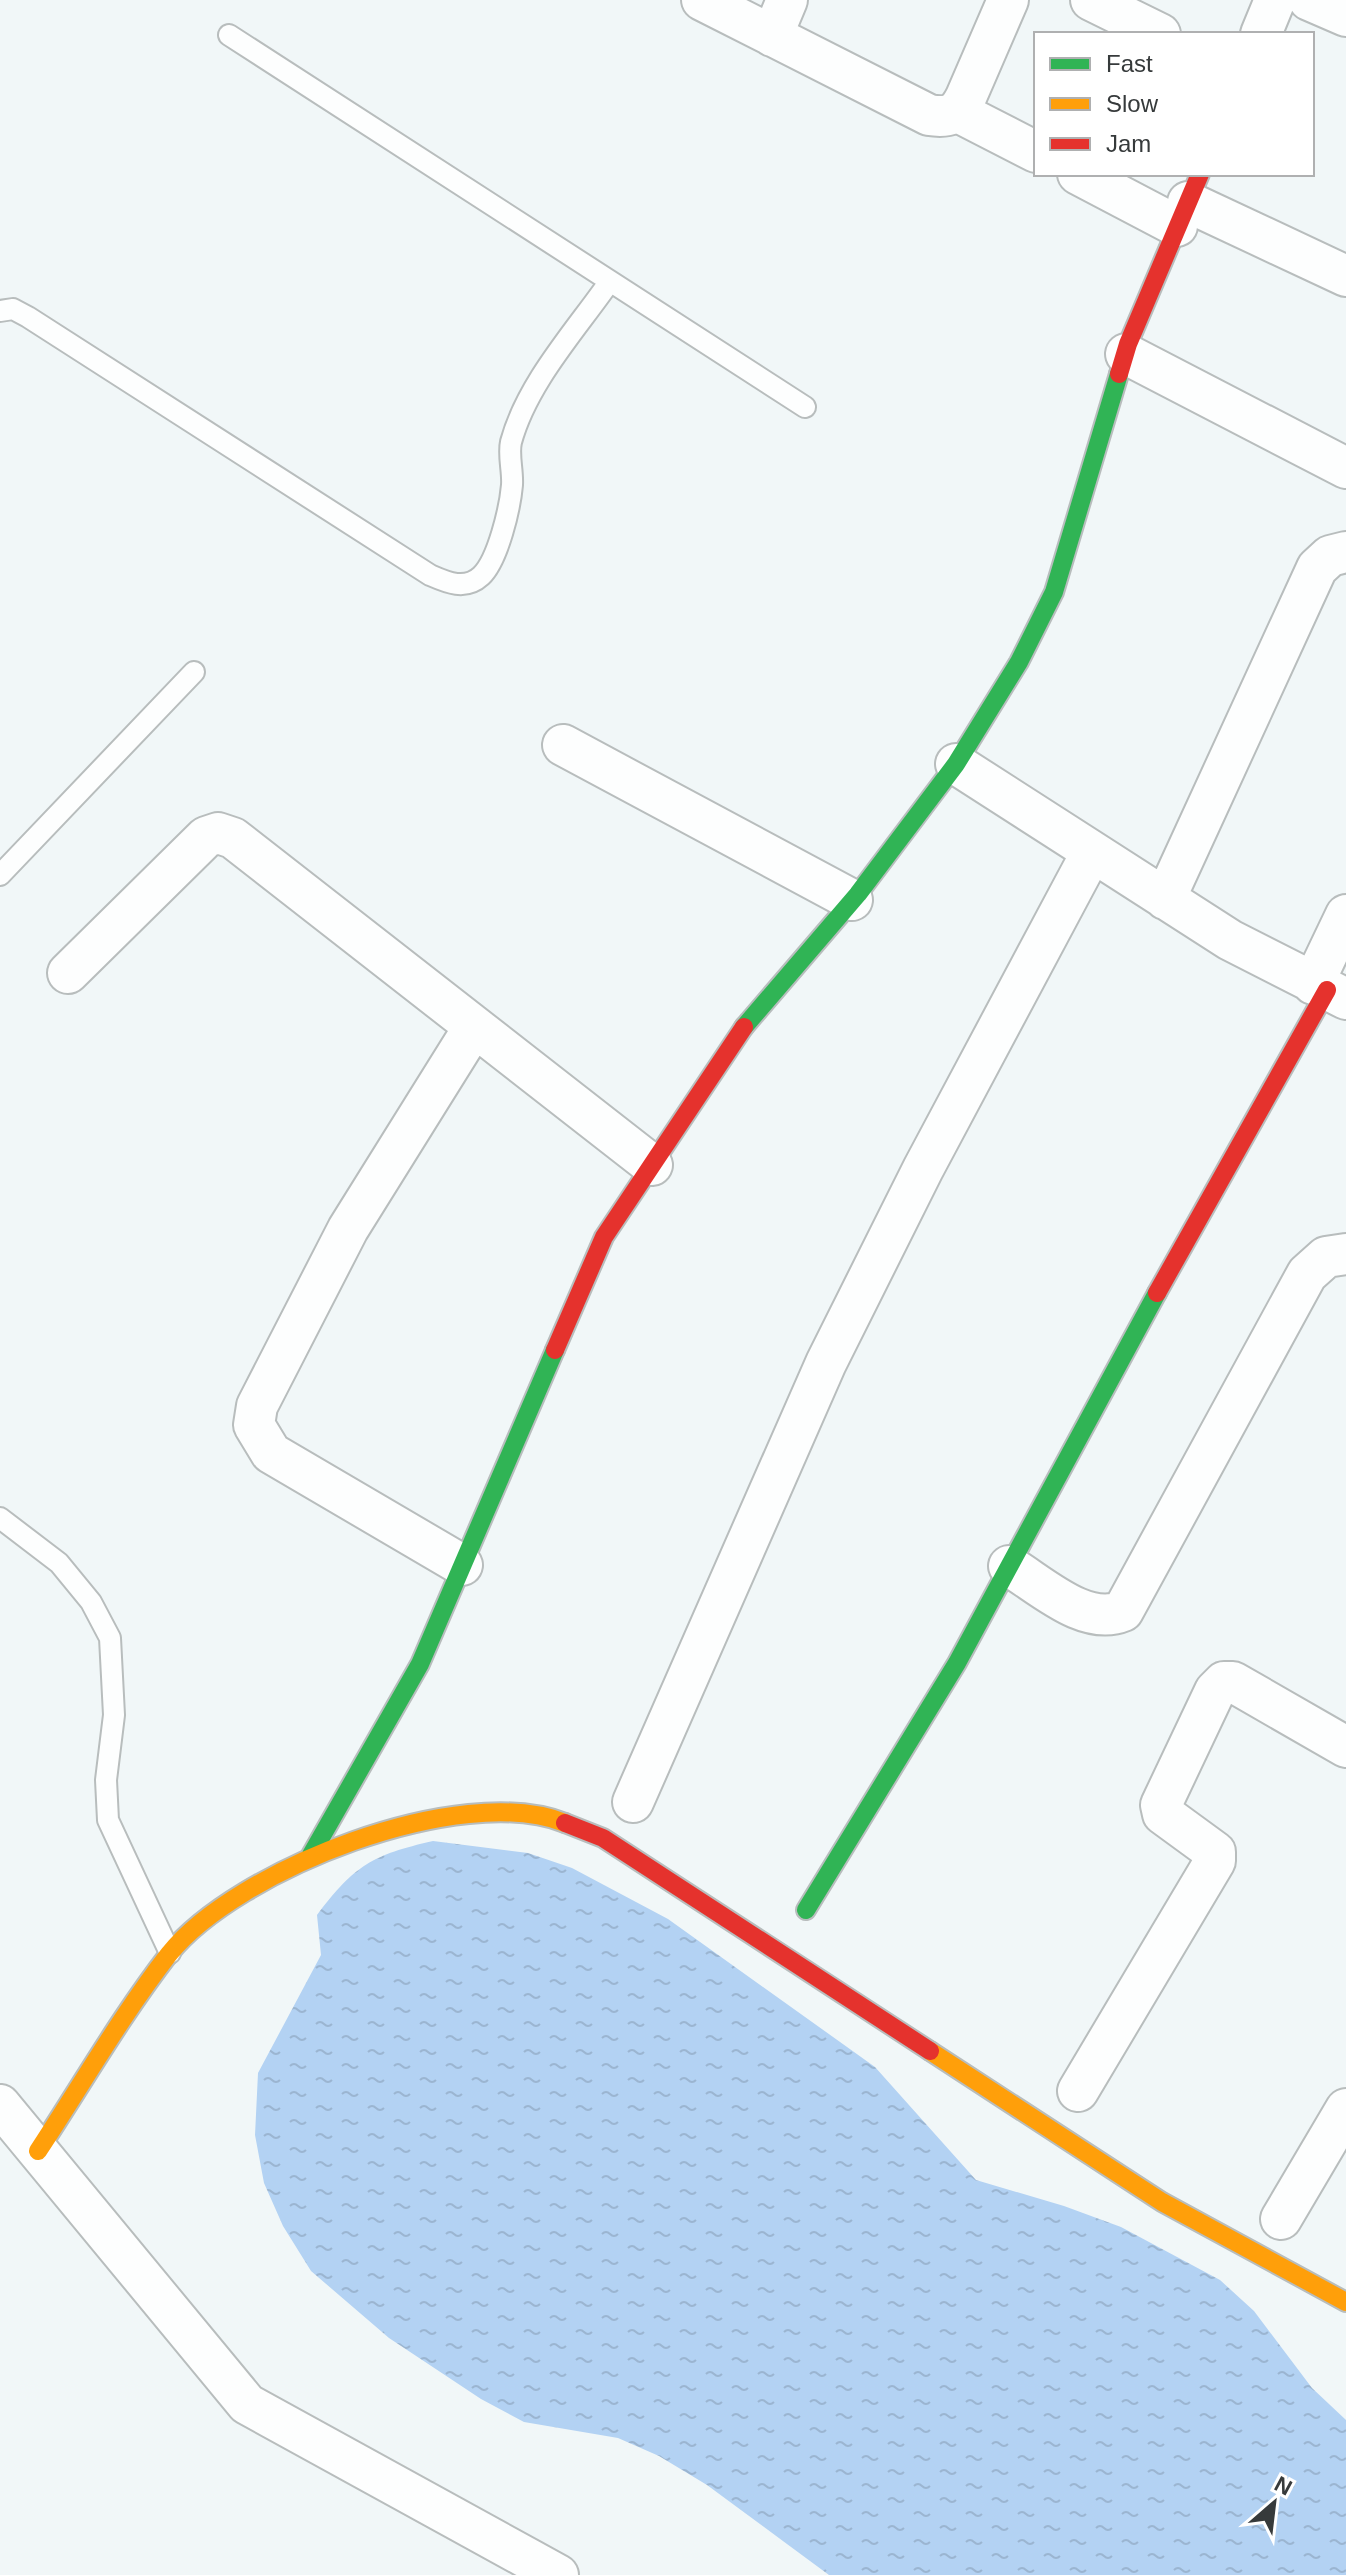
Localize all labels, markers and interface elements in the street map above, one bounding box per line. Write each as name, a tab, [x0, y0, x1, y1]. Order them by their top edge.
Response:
legend	[1034, 32, 1314, 176]
text: Fast	[1106, 50, 1153, 77]
text: Slow	[1106, 90, 1159, 117]
text: Jam	[1106, 130, 1151, 157]
north arrow	[1234, 2463, 1314, 2543]
text: N	[1270, 2471, 1296, 2501]

